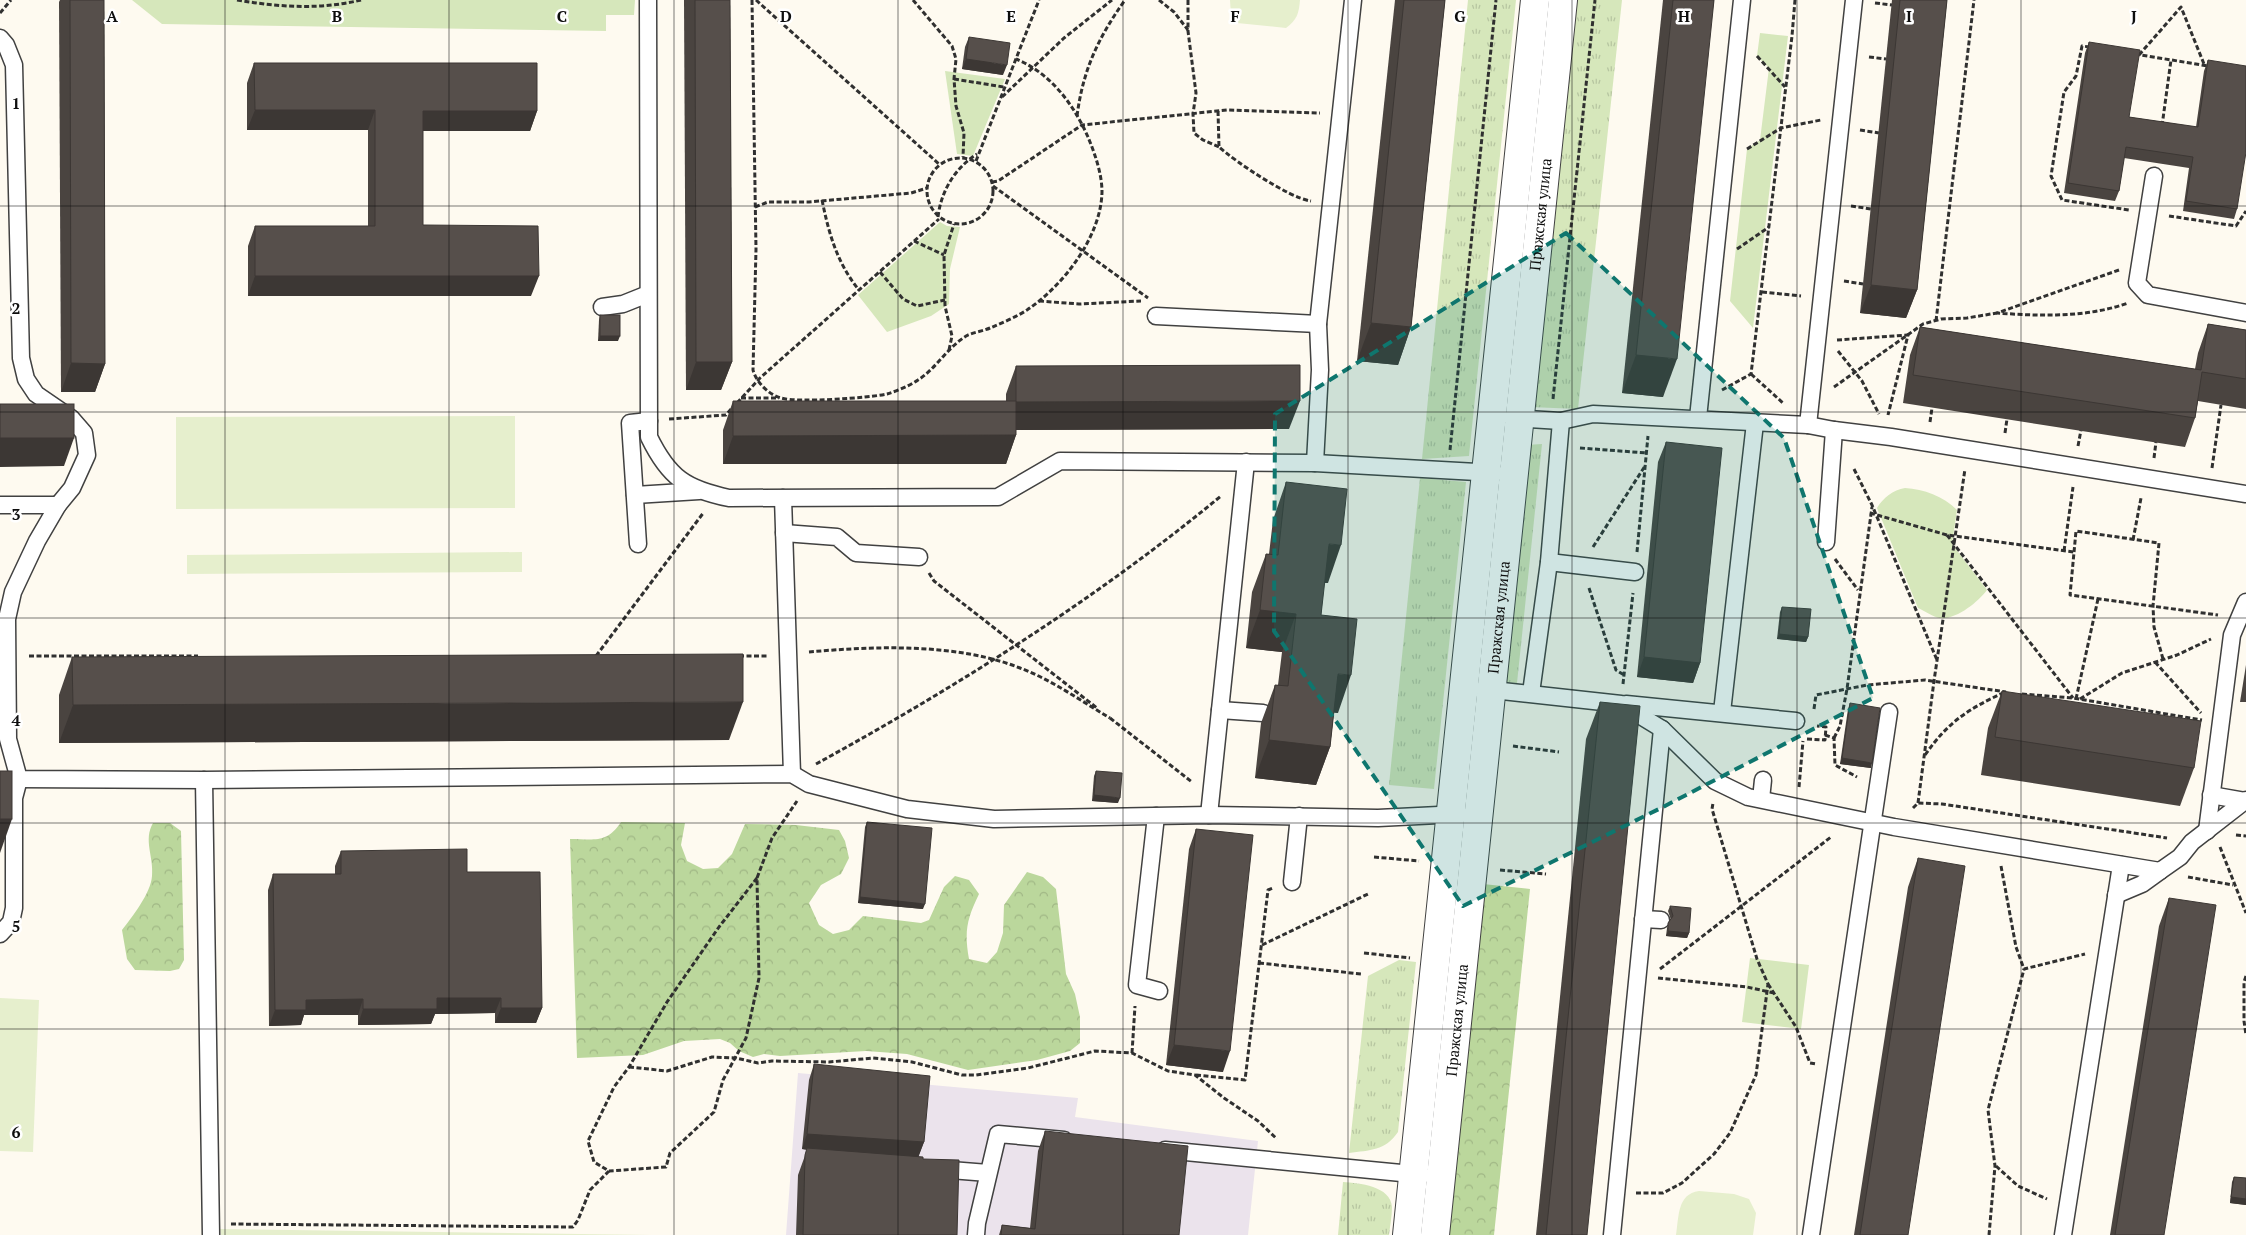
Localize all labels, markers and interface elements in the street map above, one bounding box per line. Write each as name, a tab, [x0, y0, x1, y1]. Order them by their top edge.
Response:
text: A	[106, 5, 118, 27]
text: B	[332, 5, 342, 27]
text: C	[557, 5, 567, 27]
text: D	[780, 5, 792, 27]
text: E	[1006, 5, 1016, 27]
text: F	[1230, 5, 1240, 27]
text: G	[1454, 5, 1466, 27]
text: H	[1678, 5, 1690, 27]
text: I	[1906, 5, 1912, 27]
text: J	[2131, 5, 2137, 27]
text: 1	[11, 92, 21, 114]
street label: Пражская улица	[1524, 157, 1556, 272]
text: 2	[11, 297, 21, 319]
text: 3	[11, 503, 21, 525]
street label: Пражская улица	[1482, 559, 1514, 675]
text: 4	[11, 709, 21, 731]
text: 5	[11, 915, 21, 937]
street label: Пражская улица	[1440, 962, 1472, 1077]
text: 6	[11, 1121, 21, 1143]

